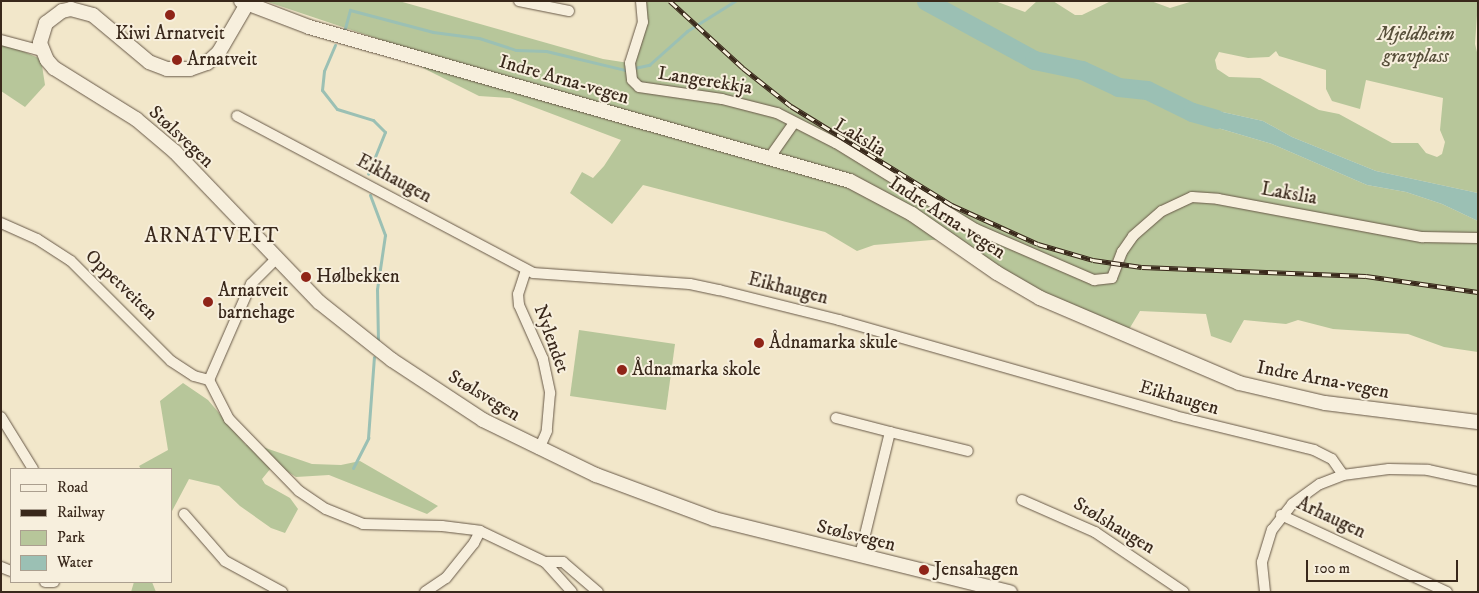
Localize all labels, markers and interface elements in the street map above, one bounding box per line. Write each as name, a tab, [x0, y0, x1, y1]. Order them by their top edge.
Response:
marker: Kiwi Arnatveit	[164, 9, 176, 21]
place label: Kiwi Arnatveit	[115, 23, 225, 45]
park label: Mjeldheim gravplass	[1377, 24, 1455, 68]
place label: Arnatveit	[187, 49, 257, 71]
street label: Indre Arna-vegen	[496, 51, 632, 109]
marker: Arnatveit	[171, 54, 183, 66]
street label: Langerekkja	[656, 62, 754, 100]
street label: Stølsvegen	[144, 101, 218, 173]
street label: Lakslia	[830, 114, 890, 162]
street label: Eikhaugen	[352, 150, 436, 208]
street label: Indre Arna-vegen	[884, 172, 1010, 264]
street label: Lakslia	[1259, 178, 1319, 210]
district label: ARNATVEIT	[143, 223, 281, 249]
street label: Oppetveiten	[80, 245, 162, 325]
place label: Hølbekken	[316, 266, 400, 288]
street label: Eikhaugen	[745, 268, 831, 310]
marker: Hølbekken	[300, 271, 312, 283]
place label: Arnatveit barnehage	[218, 280, 295, 324]
marker: Arnatveit barnehage	[202, 296, 214, 308]
street label: Nylendet	[528, 302, 574, 376]
place label: Ådnamarka skule	[769, 332, 898, 354]
marker: Ådnamarka skule	[753, 337, 765, 349]
street label: Indre Arna-vegen	[1255, 356, 1391, 404]
place label: Ådnamarka skole	[632, 359, 761, 381]
marker: Ådnamarka skole	[616, 364, 628, 376]
street label: Stølsvegen	[444, 366, 524, 426]
street label: Eikhaugen	[1136, 376, 1222, 420]
legend	[10, 468, 172, 583]
text: Road	[57, 478, 88, 497]
street label: Arhaugen	[1293, 492, 1369, 544]
street label: Stølshaugen	[1069, 493, 1159, 559]
text: Railway	[57, 503, 105, 522]
street label: Stølsvegen	[814, 515, 898, 557]
text: Park	[57, 528, 85, 547]
scale bar	[1309, 550, 1462, 582]
text: Water	[57, 553, 93, 572]
place label: Jensahagen	[934, 559, 1019, 581]
text: 100 m	[1314, 559, 1350, 578]
marker: Jensahagen	[918, 564, 930, 576]

